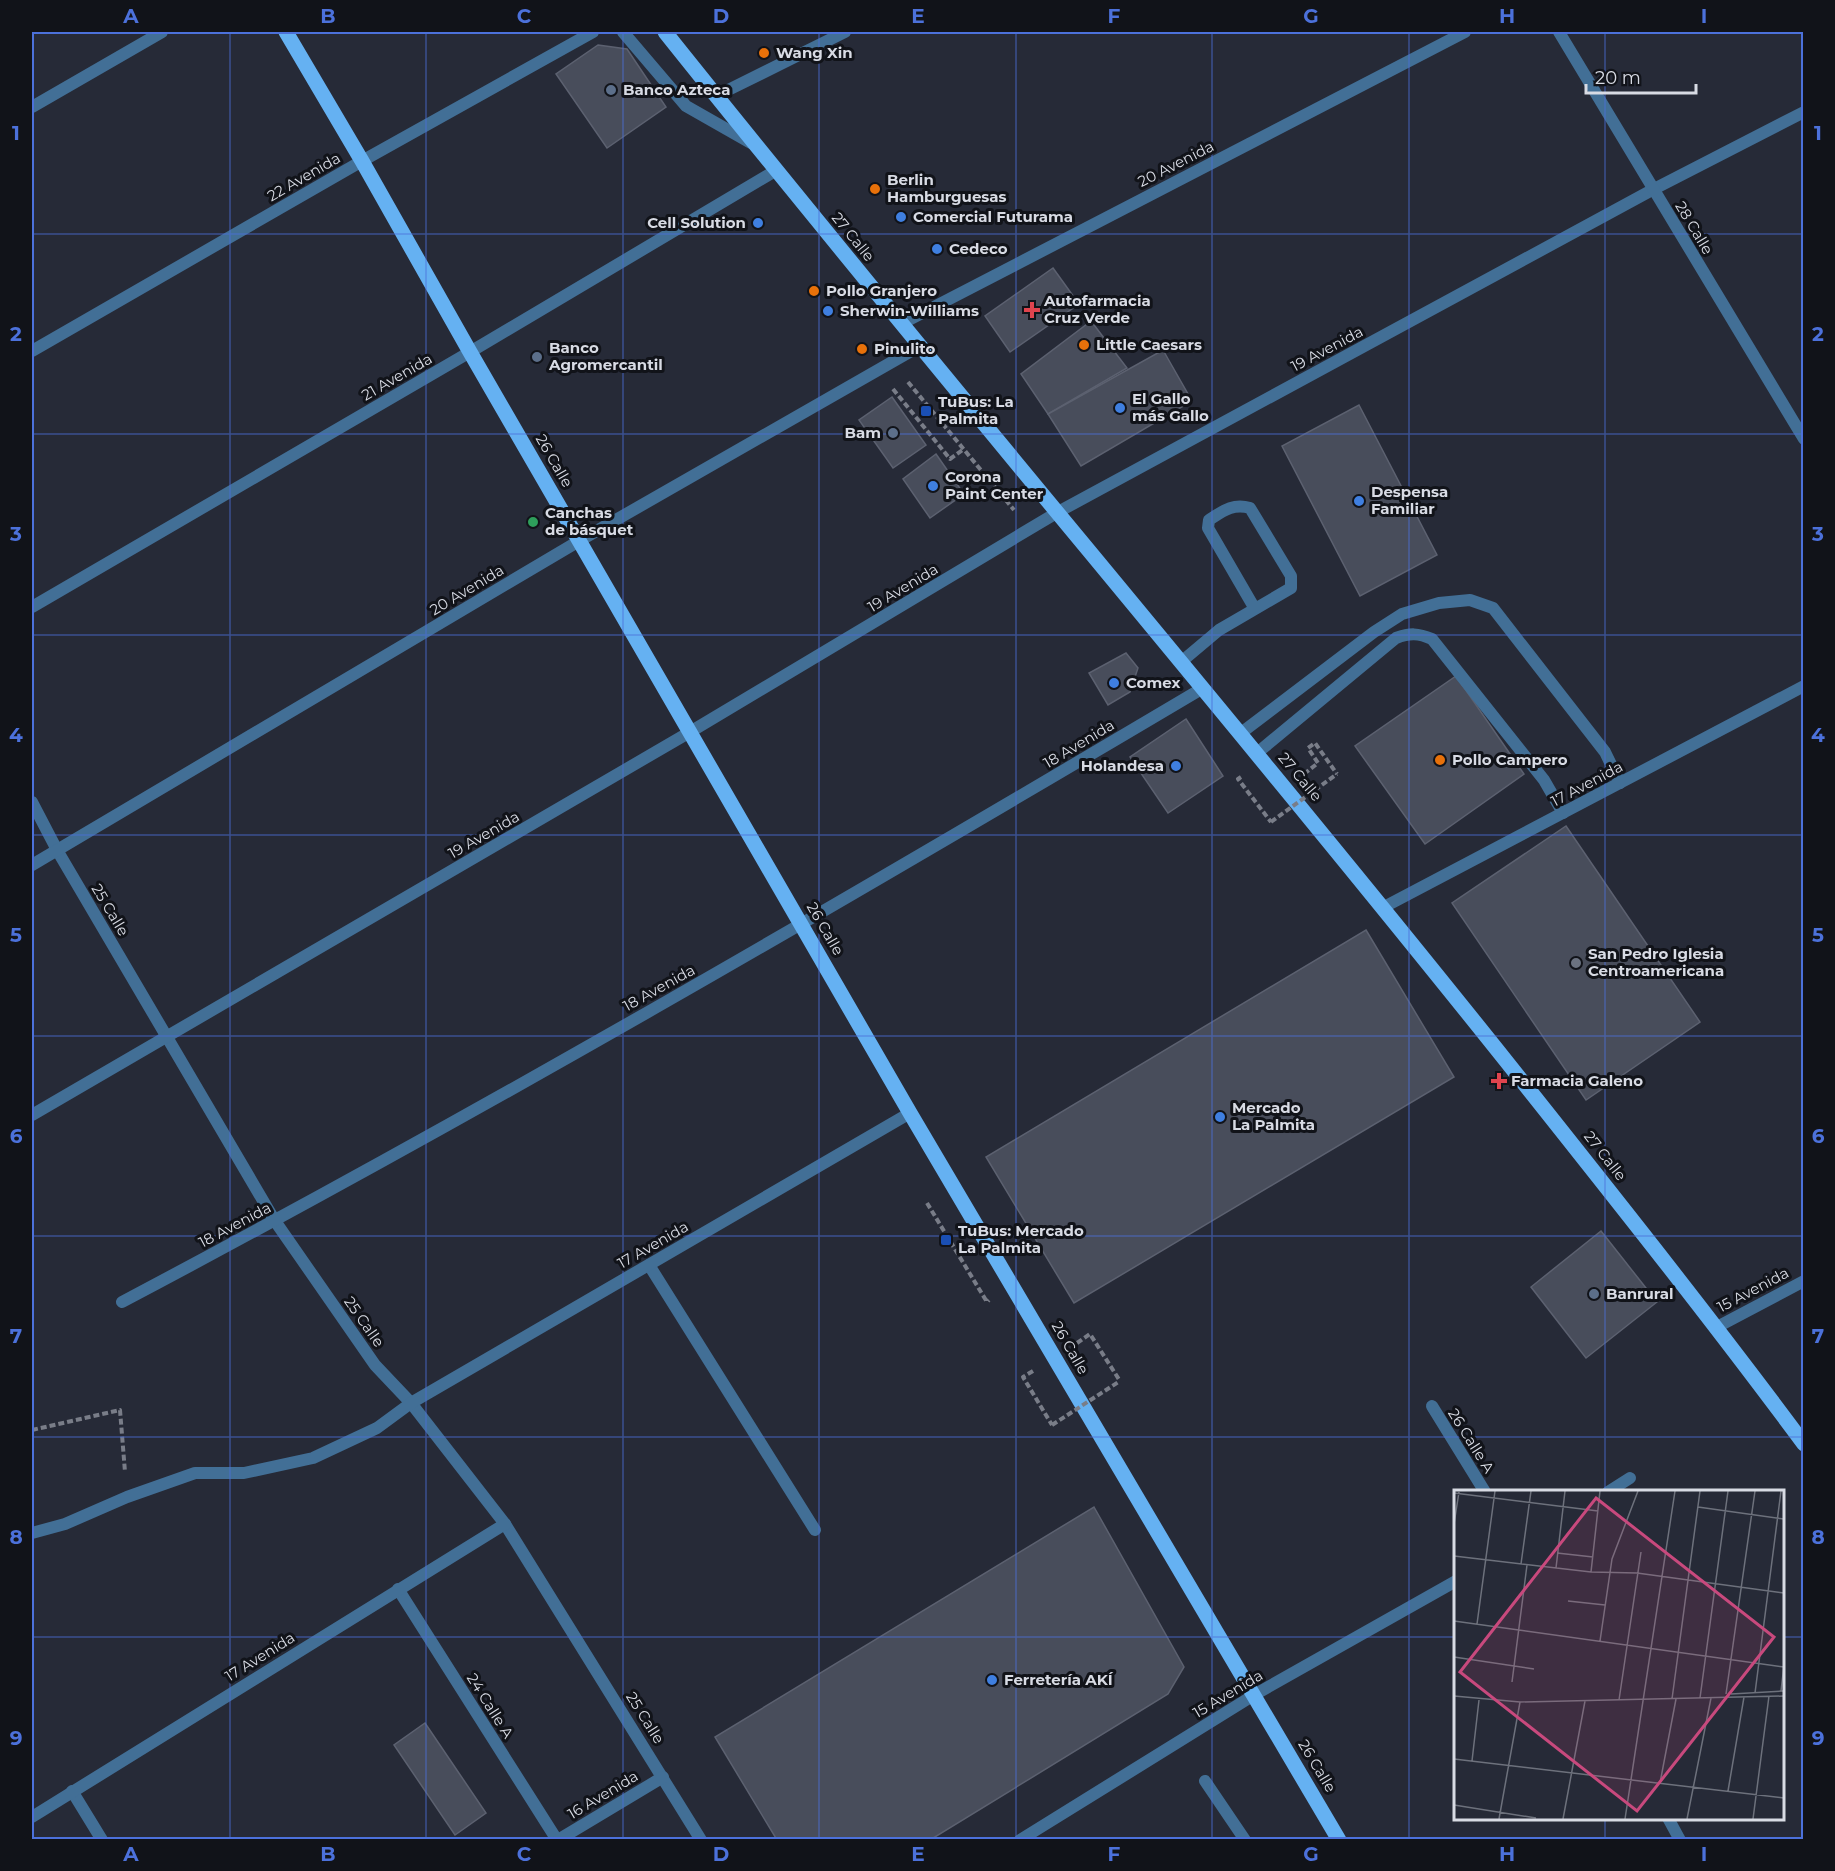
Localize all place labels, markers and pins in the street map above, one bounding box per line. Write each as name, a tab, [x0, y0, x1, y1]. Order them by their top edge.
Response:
place label: Wang Xin	[776, 43, 853, 62]
marker: Wang Xin	[757, 46, 771, 60]
place label: Banco Azteca	[623, 80, 730, 99]
marker: Banco Azteca	[604, 83, 618, 97]
place label: Berlin Hamburguesas	[887, 170, 1007, 206]
marker: Berlin Hamburguesas	[868, 182, 882, 196]
place label: Comercial Futurama	[913, 207, 1073, 226]
marker: Comercial Futurama	[894, 210, 908, 224]
place label: Cell Solution	[647, 213, 746, 232]
marker: Cell Solution	[751, 216, 765, 230]
place label: Cedeco	[949, 239, 1008, 258]
marker: Cedeco	[930, 242, 944, 256]
place label: Pollo Granjero	[826, 281, 937, 300]
marker: Pollo Granjero	[807, 284, 821, 298]
place label: Autofarmacia Cruz Verde	[1043, 291, 1151, 327]
place label: Sherwin-Williams	[840, 301, 979, 320]
marker: Autofarmacia Cruz Verde	[1025, 303, 1039, 317]
marker: Sherwin-Williams	[821, 304, 835, 318]
place label: Little Caesars	[1096, 335, 1202, 354]
place label: Banco Agromercantil	[548, 338, 663, 374]
marker: Little Caesars	[1077, 338, 1091, 352]
place label: Pinulito	[874, 339, 935, 358]
marker: Pinulito	[855, 342, 869, 356]
marker: Banco Agromercantil	[530, 350, 544, 364]
place label: El Gallo más Gallo	[1132, 389, 1209, 425]
place label: TuBus: La Palmita	[938, 392, 1014, 428]
marker: El Gallo más Gallo	[1113, 401, 1127, 415]
marker: TuBus: La Palmita	[919, 404, 933, 418]
place label: Bam	[845, 423, 881, 442]
marker: Bam	[886, 426, 900, 440]
place label: Corona Paint Center	[945, 467, 1044, 503]
marker: Corona Paint Center	[926, 479, 940, 493]
place label: Despensa Familiar	[1371, 482, 1448, 518]
marker: Despensa Familiar	[1352, 494, 1366, 508]
place label: Canchas de básquet	[545, 503, 634, 539]
marker: Canchas de básquet	[526, 515, 540, 529]
place label: Comex	[1126, 673, 1180, 692]
marker: Comex	[1107, 676, 1121, 690]
place label: Pollo Campero	[1452, 750, 1568, 769]
marker: Pollo Campero	[1433, 753, 1447, 767]
place label: Holandesa	[1081, 756, 1164, 775]
marker: Holandesa	[1169, 759, 1183, 773]
place label: San Pedro Iglesia Centroamericana	[1588, 944, 1724, 980]
marker: San Pedro Iglesia Centroamericana	[1569, 956, 1583, 970]
place label: Farmacia Galeno	[1511, 1071, 1643, 1090]
marker: Farmacia Galeno	[1492, 1074, 1506, 1088]
place label: Mercado La Palmita	[1232, 1098, 1315, 1134]
marker: Mercado La Palmita	[1213, 1110, 1227, 1124]
place label: TuBus: Mercado La Palmita	[958, 1221, 1084, 1257]
marker: TuBus: Mercado La Palmita	[939, 1233, 953, 1247]
place label: Banrural	[1606, 1284, 1674, 1303]
marker: Banrural	[1587, 1287, 1601, 1301]
place label: Ferretería AKÍ	[1004, 1670, 1114, 1689]
marker: Ferretería AKÍ	[985, 1673, 999, 1687]

